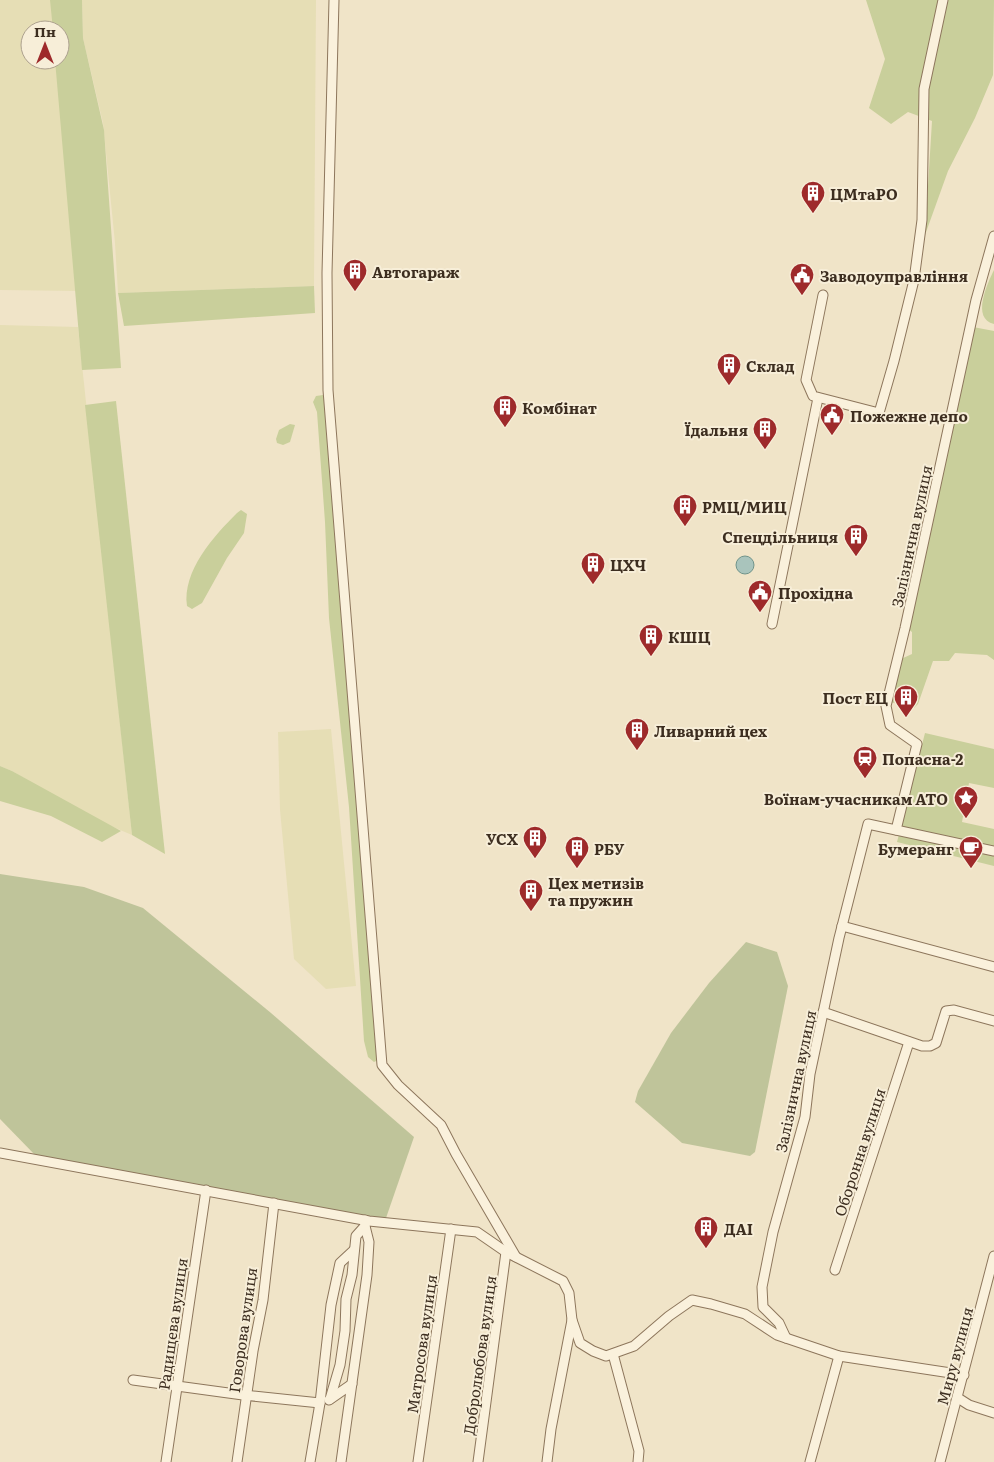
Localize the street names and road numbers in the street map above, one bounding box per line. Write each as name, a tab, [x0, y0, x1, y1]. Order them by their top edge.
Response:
street label: Залізнична вулиця	[885, 463, 937, 609]
street label: Залізнична вулиця	[769, 1008, 821, 1154]
street label: Оборонна вулиця	[827, 1085, 891, 1219]
street label: Радищева вулиця	[151, 1256, 193, 1392]
street label: Говорова вулиця	[222, 1266, 262, 1394]
street label: Матросова вулиця	[400, 1273, 442, 1415]
street label: Добролюбова вулиця	[456, 1274, 502, 1436]
street label: Миру вулиця	[930, 1304, 978, 1408]

